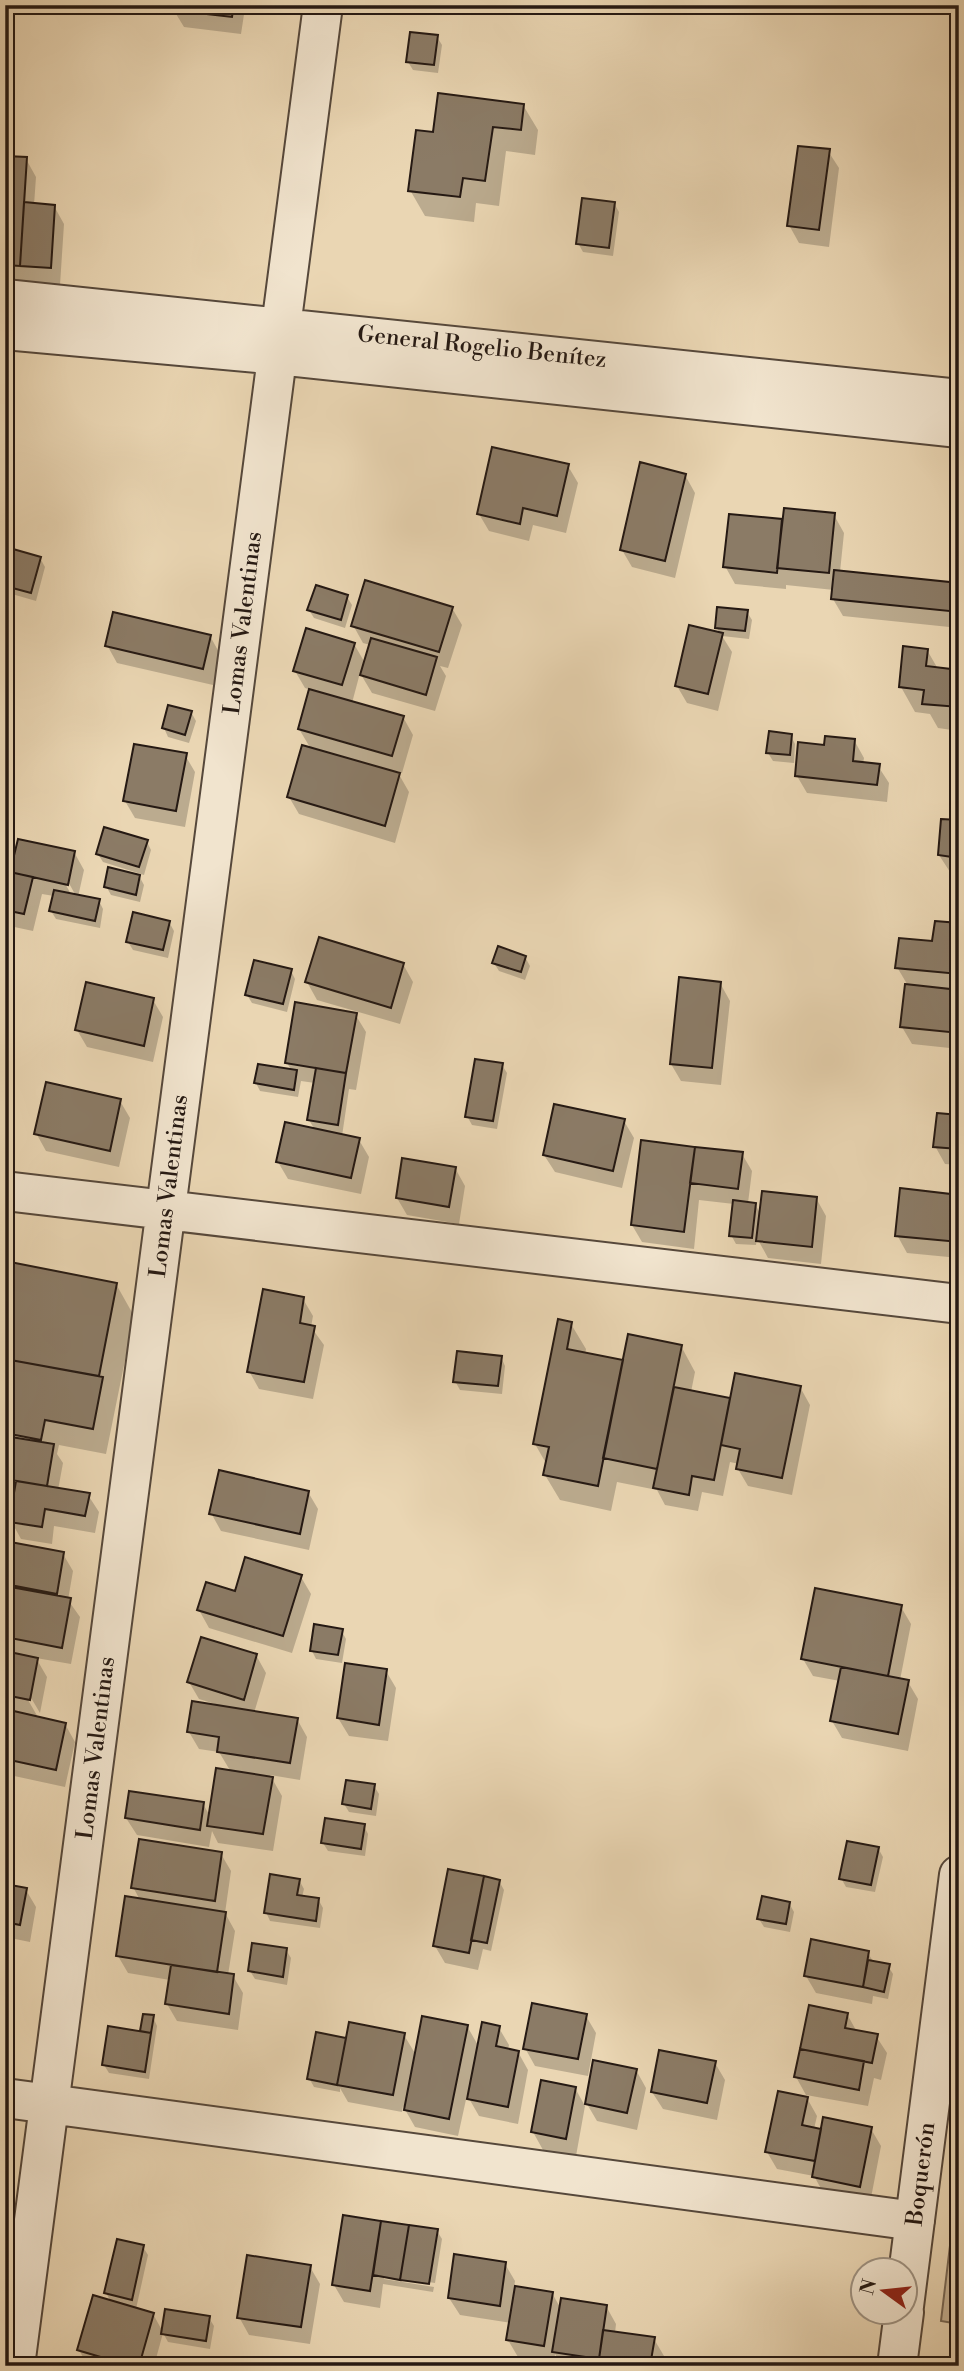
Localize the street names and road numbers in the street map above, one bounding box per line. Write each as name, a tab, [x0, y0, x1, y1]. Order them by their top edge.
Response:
street label: General Rogelio Benítez	[356, 320, 608, 374]
street label: Lomas Valentinas	[218, 530, 268, 716]
street label: Lomas Valentinas	[144, 1093, 194, 1279]
street label: Lomas Valentinas	[71, 1655, 121, 1841]
street label: Boquerón	[901, 2120, 941, 2228]

